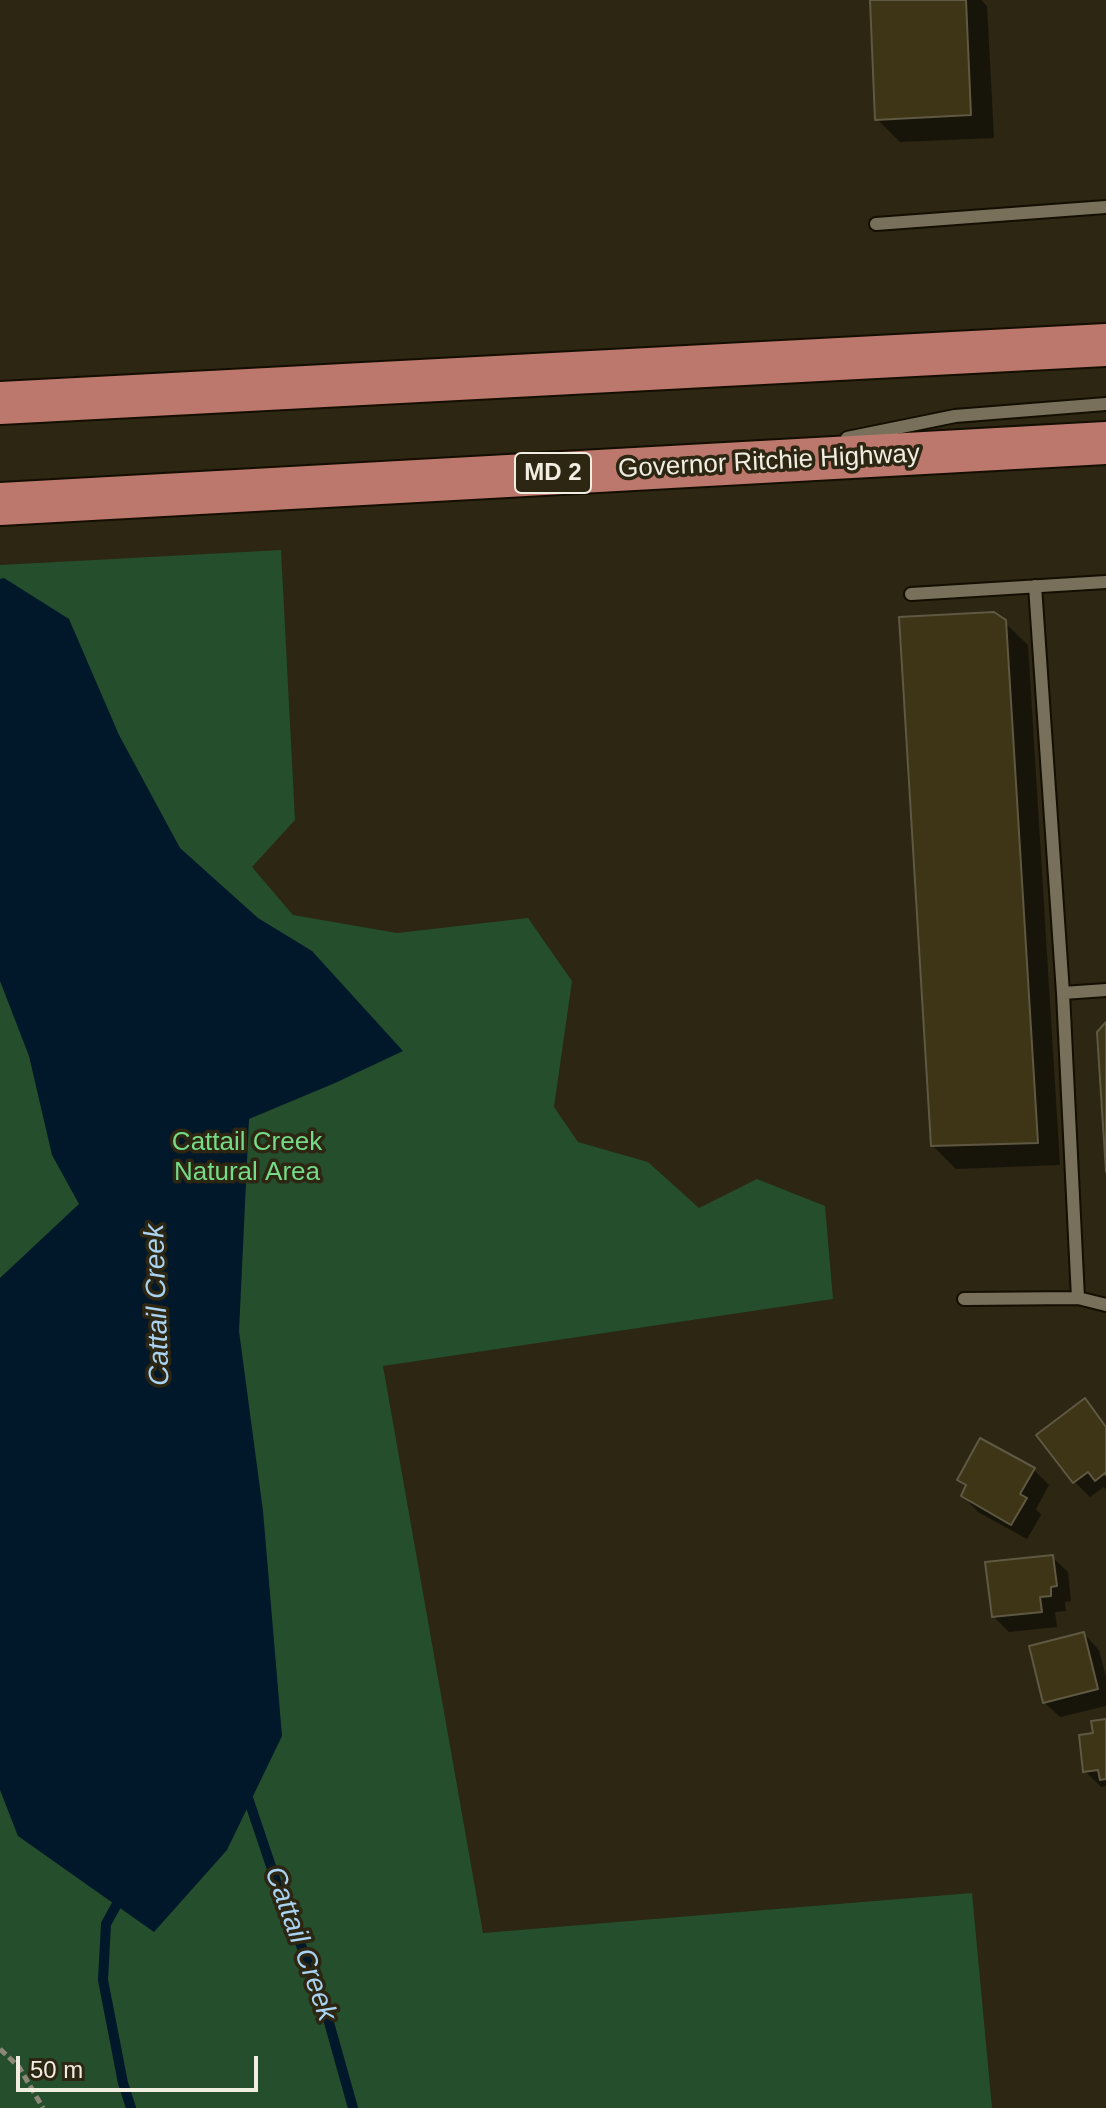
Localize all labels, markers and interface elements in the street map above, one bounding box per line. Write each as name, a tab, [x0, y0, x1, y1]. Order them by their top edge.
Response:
street label: Governor Ritchie Highway	[617, 439, 921, 485]
road number: MD 2	[515, 453, 591, 493]
park label: Cattail Creek Natural Area	[172, 1127, 322, 1188]
water label: Cattail Creek	[138, 1224, 178, 1386]
water label: Cattail Creek	[257, 1862, 343, 2026]
scale bar	[20, 2040, 262, 2090]
text: 50 m	[30, 2056, 83, 2083]

